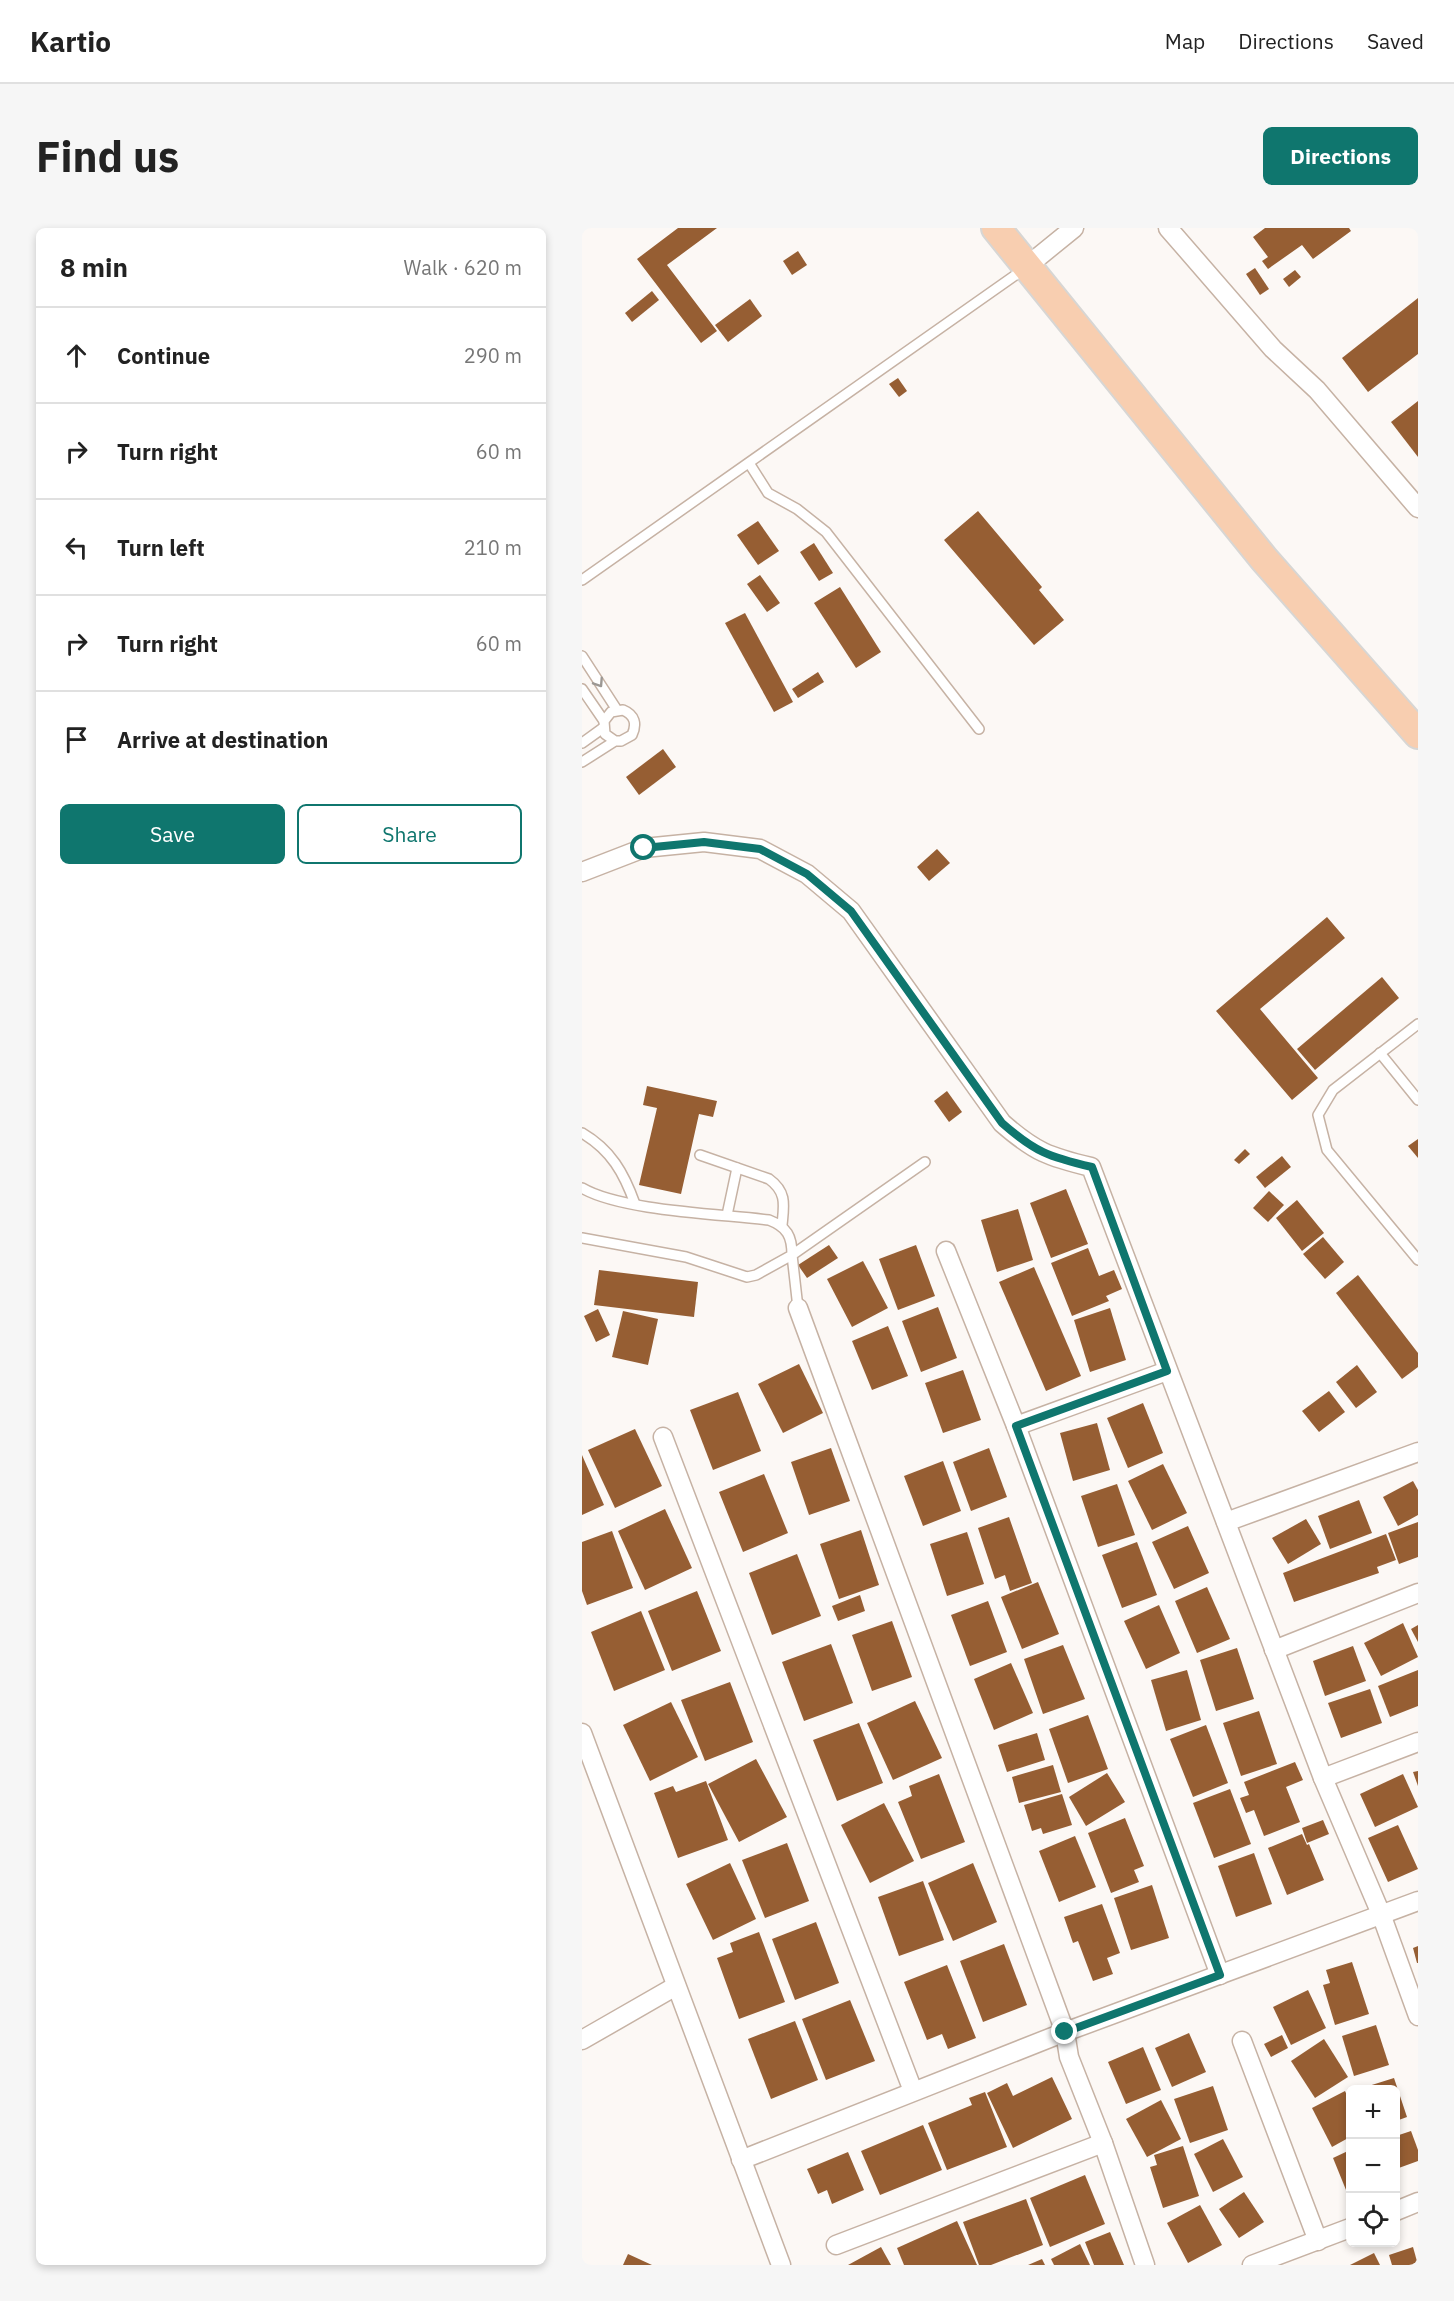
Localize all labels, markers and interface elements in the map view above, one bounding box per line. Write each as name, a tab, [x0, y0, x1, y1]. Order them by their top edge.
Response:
text: Kartio	[30, 23, 111, 60]
text: Map	[1165, 27, 1205, 55]
text: Directions	[1238, 27, 1334, 55]
text: Saved	[1367, 27, 1424, 55]
button: Directions	[1263, 127, 1418, 185]
text: Find us	[36, 129, 179, 184]
text: 8 min	[60, 250, 128, 284]
text: Walk · 620 m	[404, 254, 522, 281]
icon: ahead	[60, 339, 93, 372]
text: Continue	[117, 341, 210, 370]
text: 290 m	[464, 342, 522, 369]
icon: right	[60, 435, 93, 468]
text: Turn right	[117, 437, 218, 466]
text: 60 m	[476, 438, 522, 465]
icon: left	[60, 531, 93, 564]
text: Turn left	[117, 533, 205, 562]
text: 210 m	[464, 534, 522, 561]
icon: right	[60, 627, 93, 660]
text: Turn right	[117, 629, 218, 658]
text: 60 m	[476, 630, 522, 657]
one-way arrow	[592, 677, 604, 687]
icon: arrive	[60, 723, 93, 756]
text: Arrive at destination	[117, 725, 328, 754]
button: Save	[60, 804, 285, 864]
button: Share	[297, 804, 522, 864]
route start	[630, 834, 656, 860]
route end	[1051, 2018, 1077, 2044]
map controls	[1346, 2085, 1400, 2247]
button: +	[1346, 2085, 1400, 2139]
button: −	[1346, 2139, 1400, 2193]
button: locate	[1346, 2193, 1400, 2247]

